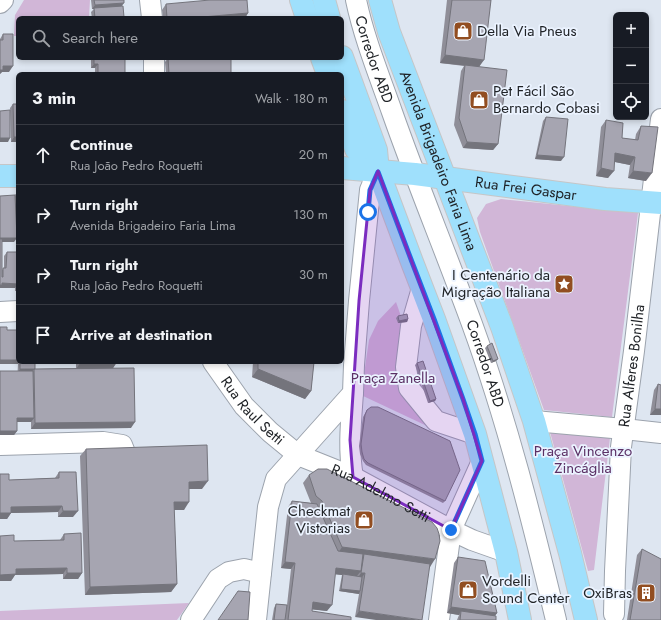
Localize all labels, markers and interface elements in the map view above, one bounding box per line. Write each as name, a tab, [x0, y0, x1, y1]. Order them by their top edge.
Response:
map controls	[613, 12, 649, 120]
button: +	[613, 12, 649, 48]
street label: Corredor ABD	[349, 13, 399, 106]
search box	[16, 16, 344, 60]
shop icon: Della Via Pneus	[452, 20, 474, 42]
place label: Della Via Pneus	[477, 20, 577, 42]
icon: search	[30, 27, 52, 49]
text: Search here	[62, 27, 138, 49]
button: −	[613, 48, 649, 84]
street label: Avenida Brigadeiro Faria Lima	[394, 67, 483, 254]
place label: Pet Fácil São Bernardo Cobasi	[493, 80, 600, 119]
button: locate	[613, 84, 649, 120]
text: 3 min	[32, 86, 76, 110]
text: Walk · 180 m	[255, 89, 328, 108]
shop icon: Pet Fácil São Bernardo Cobasi	[468, 89, 490, 111]
text: Continue	[70, 134, 133, 156]
icon: ahead	[32, 144, 54, 166]
text: 20 m	[299, 145, 328, 164]
text: Rua João Pedro Roquetti	[70, 156, 203, 175]
street label: Rua Frei Gaspar	[474, 171, 579, 206]
text: Turn right	[70, 194, 138, 216]
route start	[359, 203, 377, 221]
icon: right	[32, 204, 54, 226]
text: 130 m	[293, 205, 328, 224]
text: Avenida Brigadeiro Faria Lima	[70, 216, 235, 235]
text: Turn right	[70, 254, 138, 276]
icon: right	[32, 264, 54, 286]
place label: I Centenário da Migração Italiana	[442, 264, 550, 303]
text: 30 m	[299, 265, 328, 284]
place icon: I Centenário da Migração Italiana	[553, 273, 575, 295]
text: Rua João Pedro Roquetti	[70, 276, 203, 295]
street label: Rua Alferes Bonilha	[613, 303, 650, 429]
street label: Corredor ABD	[460, 317, 510, 410]
icon: arrive	[32, 324, 54, 346]
text: Arrive at destination	[70, 324, 212, 346]
park label: Praça Zanella	[351, 367, 435, 389]
street label: Rua Raul Setti	[215, 372, 289, 450]
park label: Praça Vincenzo Zincáglia	[534, 440, 632, 479]
street label: Rua Adelmo Setti	[328, 458, 434, 528]
place label: Checkmat Vistorias	[288, 500, 350, 539]
shop icon: Checkmat Vistorias	[353, 509, 375, 531]
route end	[442, 521, 460, 539]
place label: Vordelli Sound Center	[482, 570, 570, 609]
shop icon: Vordelli Sound Center	[457, 579, 479, 601]
place label: OxiBras	[583, 582, 632, 604]
building icon: OxiBras	[635, 582, 657, 604]

